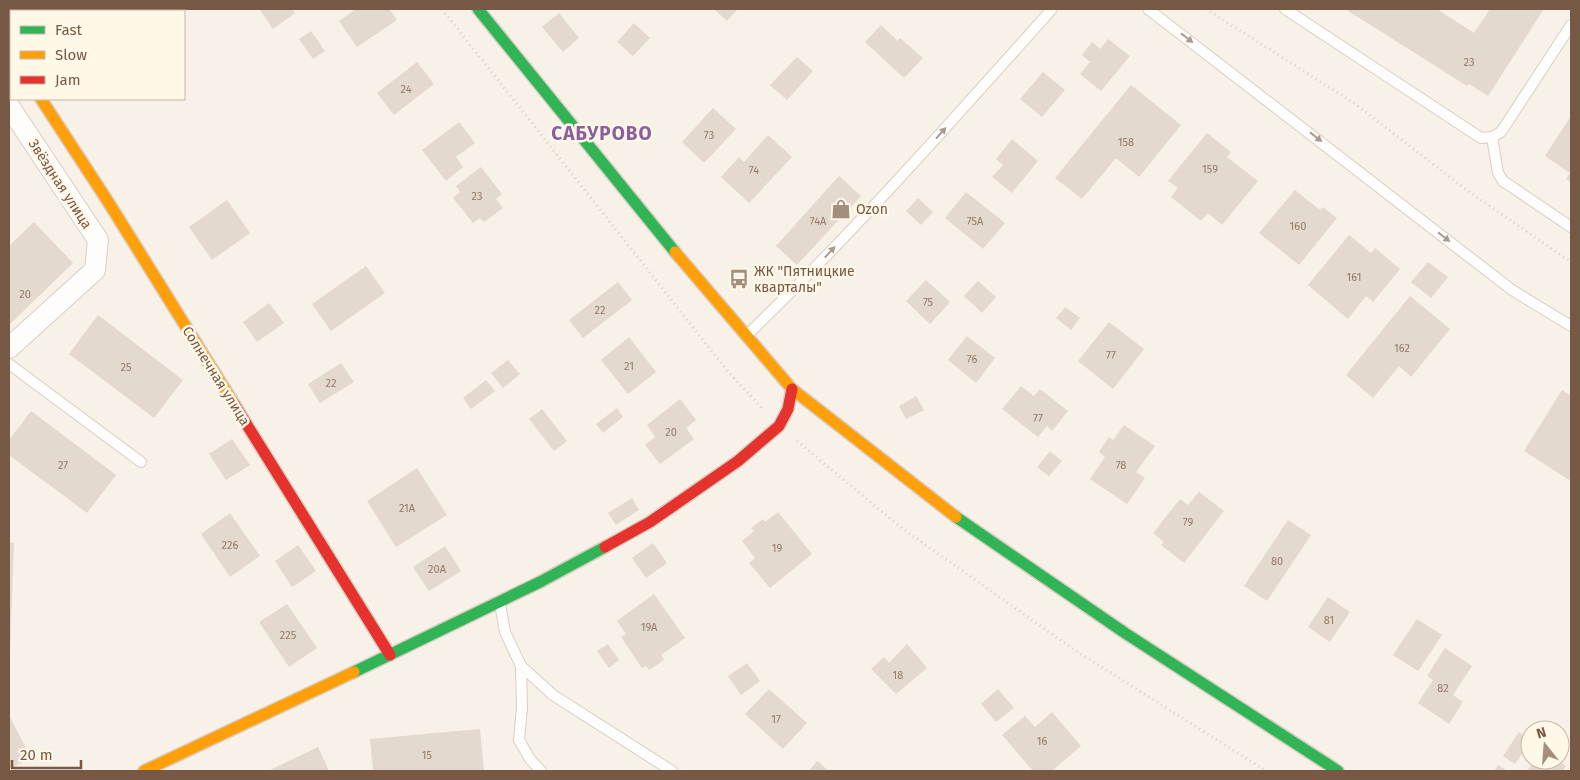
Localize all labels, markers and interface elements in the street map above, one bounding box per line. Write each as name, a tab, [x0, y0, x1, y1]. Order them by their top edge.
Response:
legend	[10, 10, 185, 100]
text: Fast	[55, 21, 82, 39]
one-way arrow	[1180, 32, 1193, 43]
text: Slow	[55, 46, 87, 64]
house number: 23	[1464, 56, 1474, 69]
text: Jam	[55, 71, 81, 89]
house number: 24	[401, 83, 412, 96]
district label: САБУРОВО	[551, 122, 653, 145]
one-way arrow	[935, 127, 947, 139]
house number: 73	[704, 129, 714, 142]
one-way arrow	[1309, 131, 1322, 142]
street label: Звёздная улица	[25, 136, 95, 232]
house number: 158	[1118, 136, 1134, 149]
house number: 159	[1202, 163, 1218, 176]
house number: 74	[749, 164, 759, 177]
house number: 23	[472, 190, 482, 203]
shop icon: Ozon	[830, 198, 852, 220]
place label: Ozon	[856, 201, 888, 218]
house number: 74А	[810, 215, 827, 228]
house number: 75А	[967, 215, 984, 228]
house number: 160	[1290, 220, 1306, 233]
one-way arrow	[1437, 232, 1451, 242]
one-way arrow	[824, 246, 836, 258]
place label: ЖК "Пятницкие кварталы"	[754, 263, 855, 296]
bus stop icon: ЖК "Пятницкие кварталы"	[728, 268, 750, 290]
house number: 161	[1347, 271, 1361, 284]
house number: 20	[19, 288, 31, 301]
house number: 75	[923, 296, 934, 309]
house number: 22	[595, 304, 605, 317]
street label: Солнечная улица	[179, 323, 253, 429]
house number: 162	[1394, 342, 1410, 355]
house number: 77	[1106, 349, 1116, 362]
house number: 76	[967, 353, 977, 366]
house number: 21	[624, 360, 634, 373]
house number: 25	[121, 361, 132, 374]
house number: 22	[326, 377, 336, 390]
house number: 77	[1033, 412, 1043, 425]
house number: 20	[665, 426, 677, 439]
house number: 27	[58, 459, 68, 472]
house number: 78	[1116, 459, 1126, 472]
house number: 21А	[399, 502, 416, 515]
house number: 79	[1183, 516, 1193, 529]
house number: 226	[222, 539, 239, 552]
house number: 19	[772, 542, 782, 555]
house number: 80	[1271, 555, 1283, 568]
house number: 20А	[428, 563, 447, 576]
house number: 81	[1324, 614, 1334, 627]
house number: 19А	[641, 621, 658, 634]
house number: 225	[280, 629, 297, 642]
house number: 18	[893, 669, 903, 682]
house number: 82	[1437, 682, 1449, 695]
house number: 17	[771, 713, 781, 726]
north arrow	[1520, 720, 1570, 770]
text: N	[1534, 724, 1548, 743]
house number: 16	[1037, 735, 1047, 748]
scale bar	[12, 738, 81, 770]
text: 20 m	[20, 746, 53, 764]
house number: 15	[422, 749, 433, 762]

